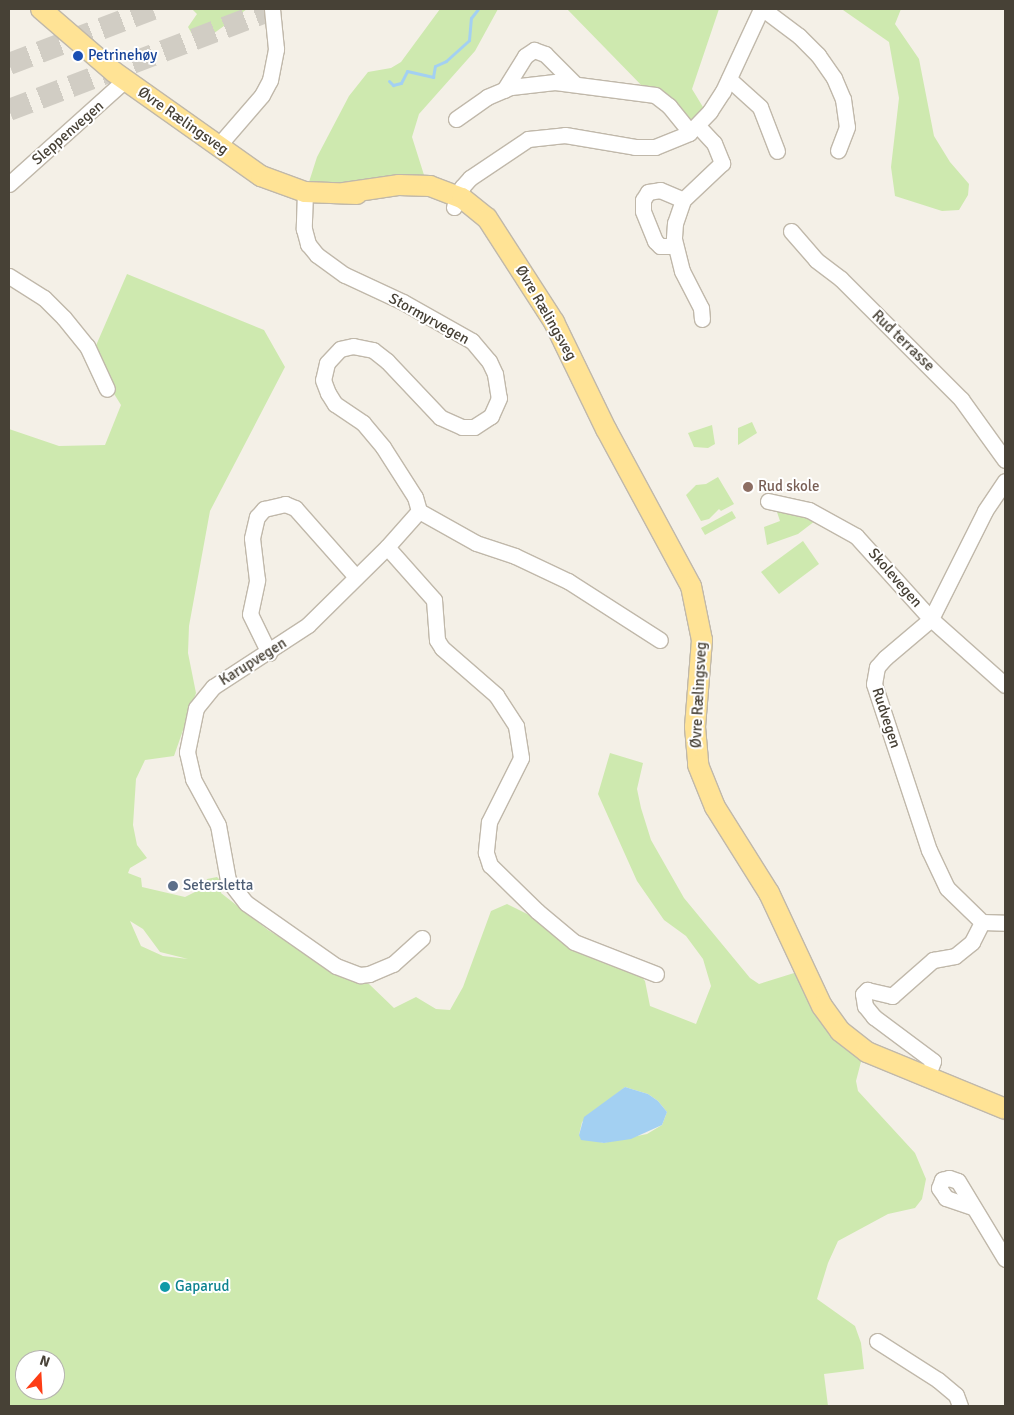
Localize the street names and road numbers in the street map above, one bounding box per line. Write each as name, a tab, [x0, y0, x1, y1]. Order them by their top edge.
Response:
street label: Øvre Rælingsveg	[134, 83, 232, 159]
street label: Sleppenvegen	[28, 97, 108, 169]
street label: Øvre Rælingsveg	[512, 262, 580, 364]
street label: Stormyrvegen	[386, 290, 472, 348]
street label: Rud terrasse	[868, 307, 938, 375]
street label: Skolevegen	[864, 545, 926, 611]
street label: Karupvegen	[216, 634, 290, 690]
street label: Øvre Rælingsveg	[687, 641, 711, 749]
street label: Rudvegen	[868, 685, 904, 751]

